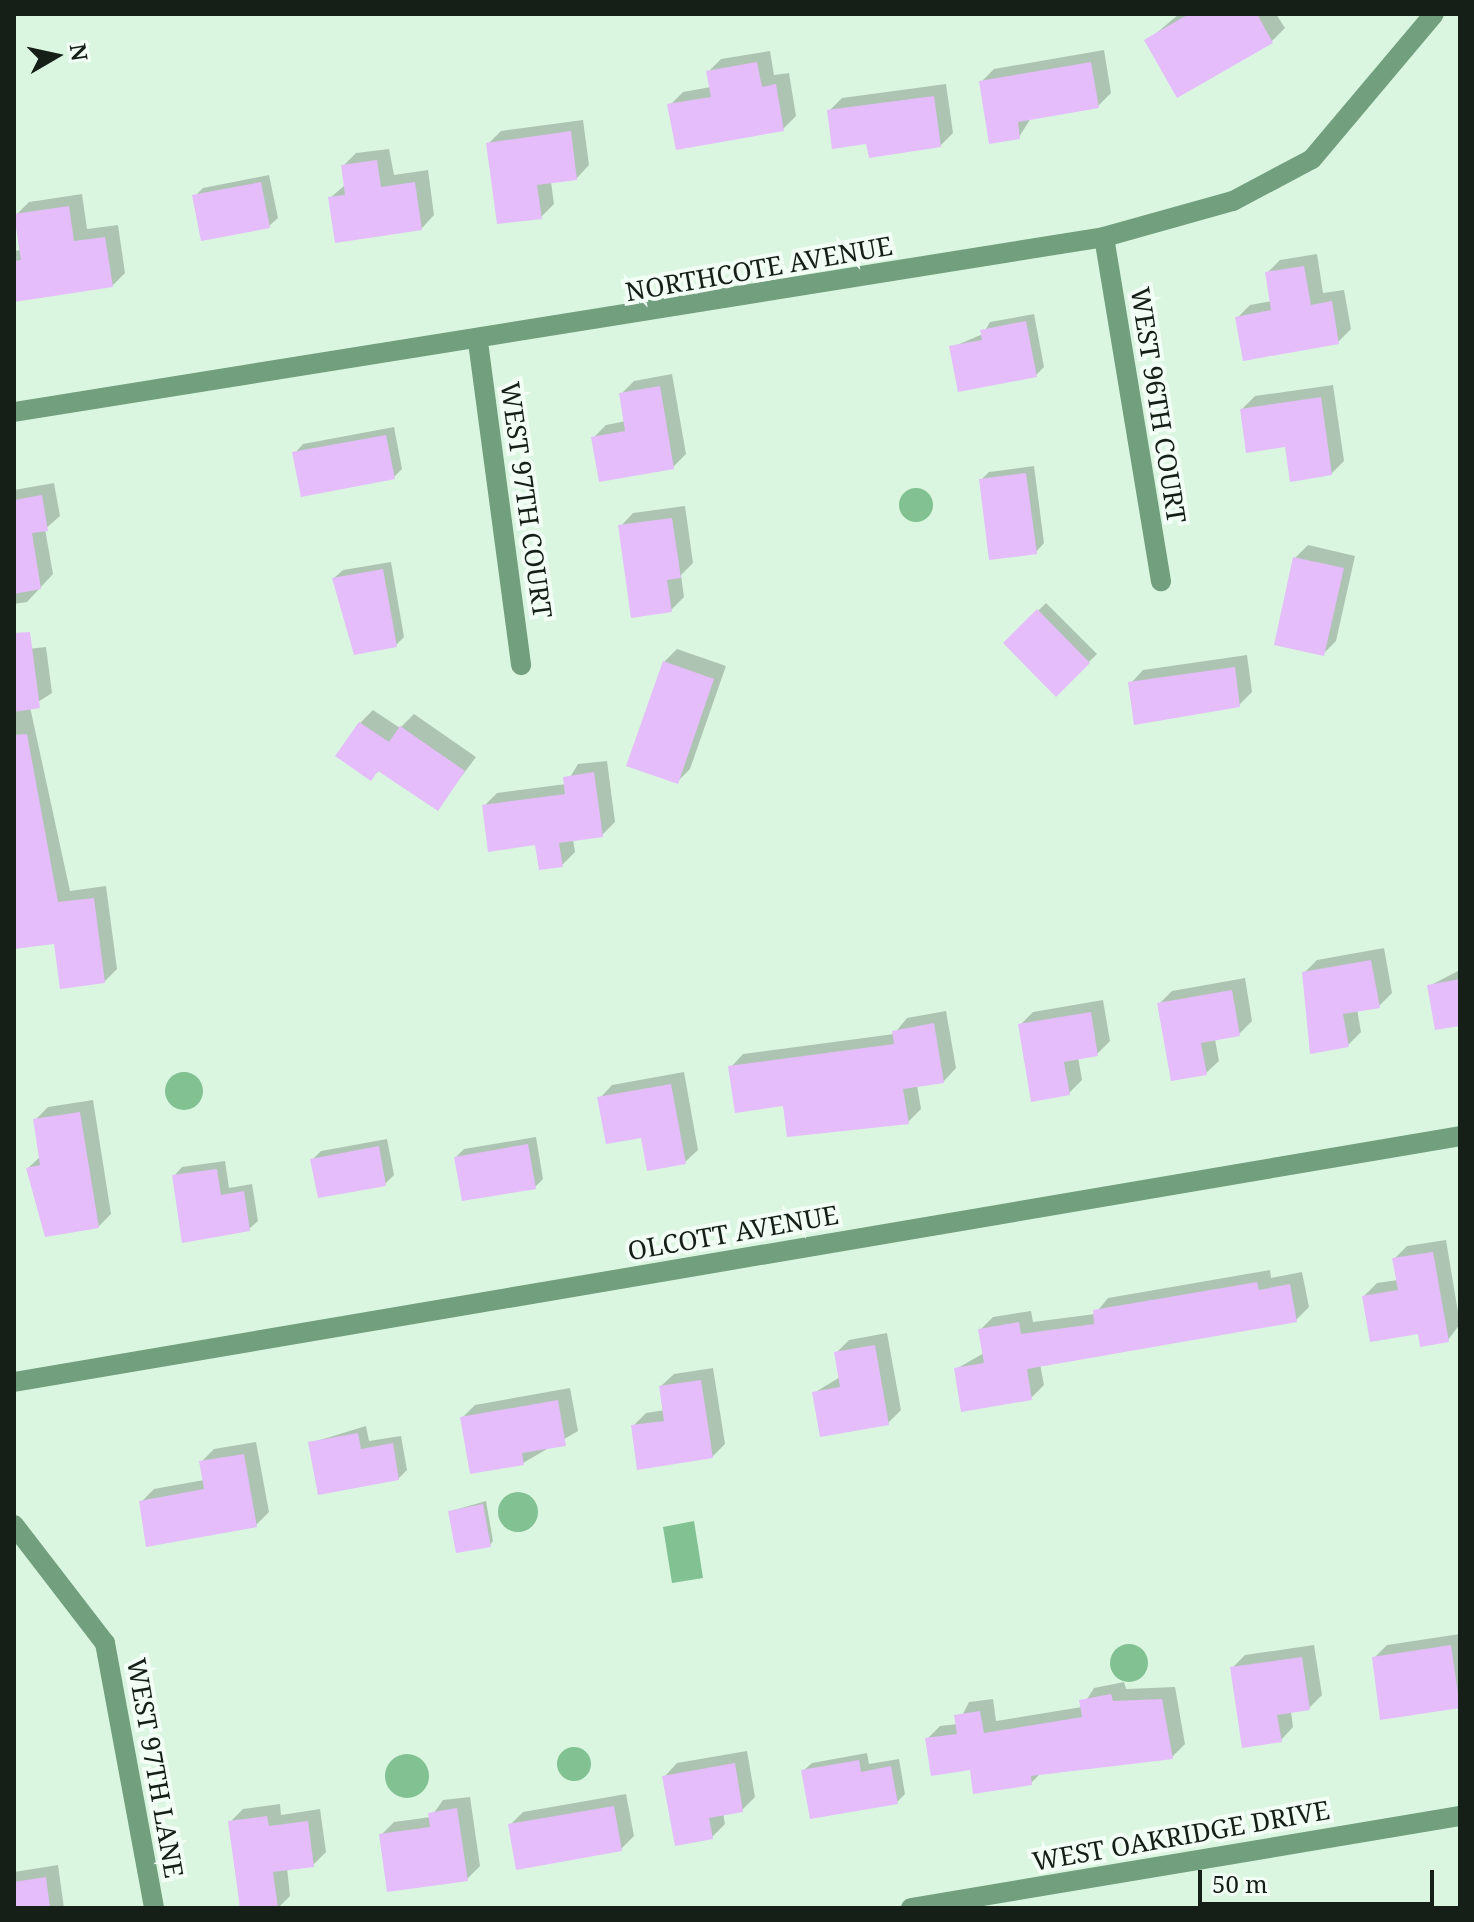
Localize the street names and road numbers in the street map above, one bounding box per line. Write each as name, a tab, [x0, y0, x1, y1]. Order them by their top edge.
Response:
street label: NORTHCOTE AVENUE	[623, 230, 895, 308]
street label: WEST 96TH COURT	[1124, 285, 1192, 525]
street label: WEST 97TH COURT	[494, 380, 558, 620]
street label: OLCOTT AVENUE	[625, 1199, 841, 1267]
street label: WEST 97TH LANE	[120, 1656, 190, 1880]
street label: WEST OAKRIDGE DRIVE	[1030, 1794, 1332, 1878]

